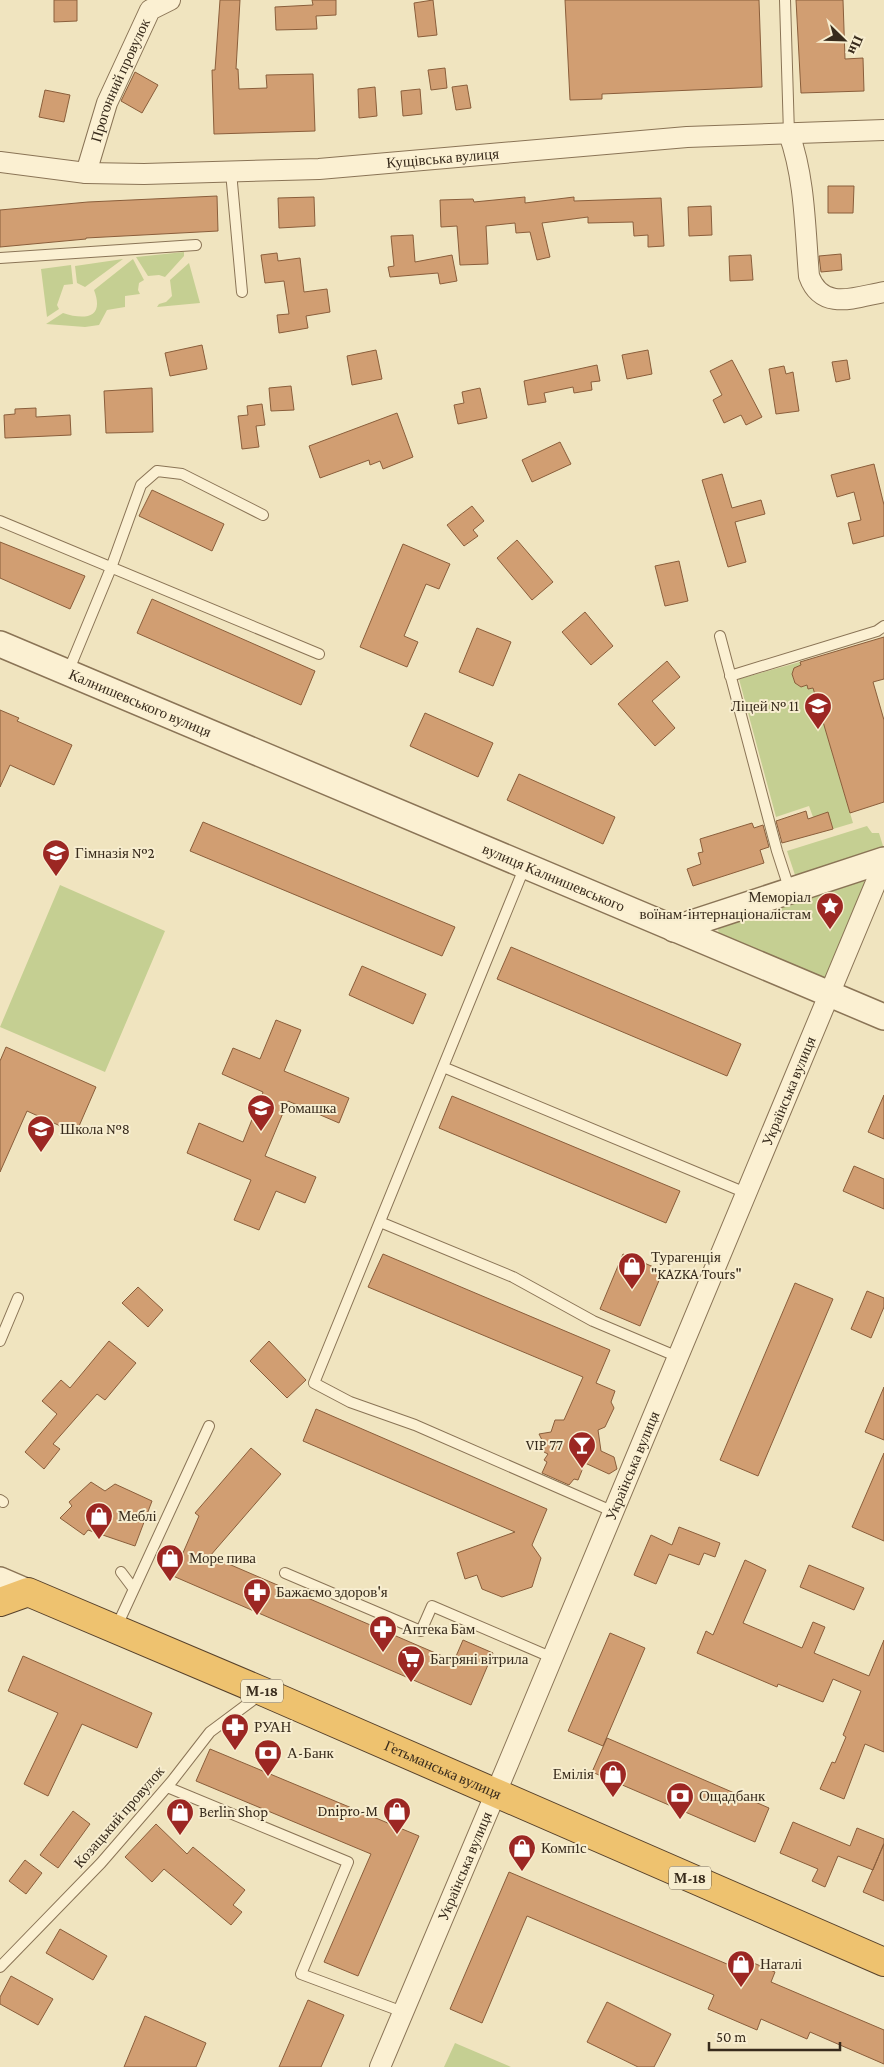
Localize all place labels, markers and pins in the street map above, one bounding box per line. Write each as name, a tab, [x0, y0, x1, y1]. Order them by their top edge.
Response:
school or university icon: Ліцей № 11	[803, 691, 833, 730]
place label: Ліцей № 11	[731, 698, 799, 714]
school or university icon: Гімназія №2	[41, 838, 71, 877]
place label: Гімназія №2	[75, 845, 155, 861]
place label: Меморіал воїнам-інтернаціоналістам	[639, 889, 812, 922]
place icon: Меморіал воїнам-інтернаціоналістам	[815, 891, 845, 930]
school or university icon: Ромашка	[246, 1093, 276, 1132]
place label: Ромашка	[280, 1100, 337, 1116]
school or university icon: Школа №8	[26, 1114, 56, 1153]
place label: Школа №8	[60, 1121, 130, 1137]
place label: Турагенція "KAZKA Tours"	[651, 1249, 742, 1282]
shop icon: Турагенція "KAZKA Tours"	[617, 1251, 647, 1290]
bar icon: VIP 77	[567, 1430, 597, 1469]
place label: VIP 77	[526, 1437, 563, 1453]
shop icon: Меблі	[84, 1501, 114, 1540]
place label: Меблі	[118, 1508, 157, 1524]
shop icon: Море пива	[155, 1543, 185, 1582]
place label: Море пива	[189, 1550, 256, 1566]
pharmacy icon: Бажаємо здоров'я	[242, 1577, 272, 1616]
place label: Бажаємо здоров'я	[276, 1584, 388, 1600]
pharmacy icon: Аптека Бам	[368, 1614, 398, 1653]
place label: Аптека Бам	[402, 1621, 476, 1637]
supermarket icon: Багряні вітрила	[396, 1644, 426, 1683]
place label: Багряні вітрила	[430, 1651, 529, 1667]
pharmacy icon: РУАН	[220, 1712, 250, 1751]
place label: РУАН	[254, 1719, 292, 1735]
bank icon: А-Банк	[253, 1738, 283, 1777]
place label: А-Банк	[287, 1745, 335, 1761]
shop icon: Емілія	[598, 1759, 628, 1798]
place label: Емілія	[553, 1766, 594, 1782]
bank icon: Ощадбанк	[665, 1781, 695, 1820]
place label: Ощадбанк	[699, 1788, 766, 1804]
shop icon: Dnipro-M	[382, 1796, 412, 1835]
shop icon: Berlin Shop	[165, 1797, 195, 1836]
place label: Dnipro-M	[318, 1803, 378, 1820]
place label: Berlin Shop	[199, 1804, 268, 1821]
shop icon: Комп1с	[507, 1833, 537, 1872]
place label: Комп1с	[541, 1840, 587, 1856]
shop icon: Наталі	[726, 1949, 756, 1988]
place label: Наталі	[760, 1956, 802, 1972]

